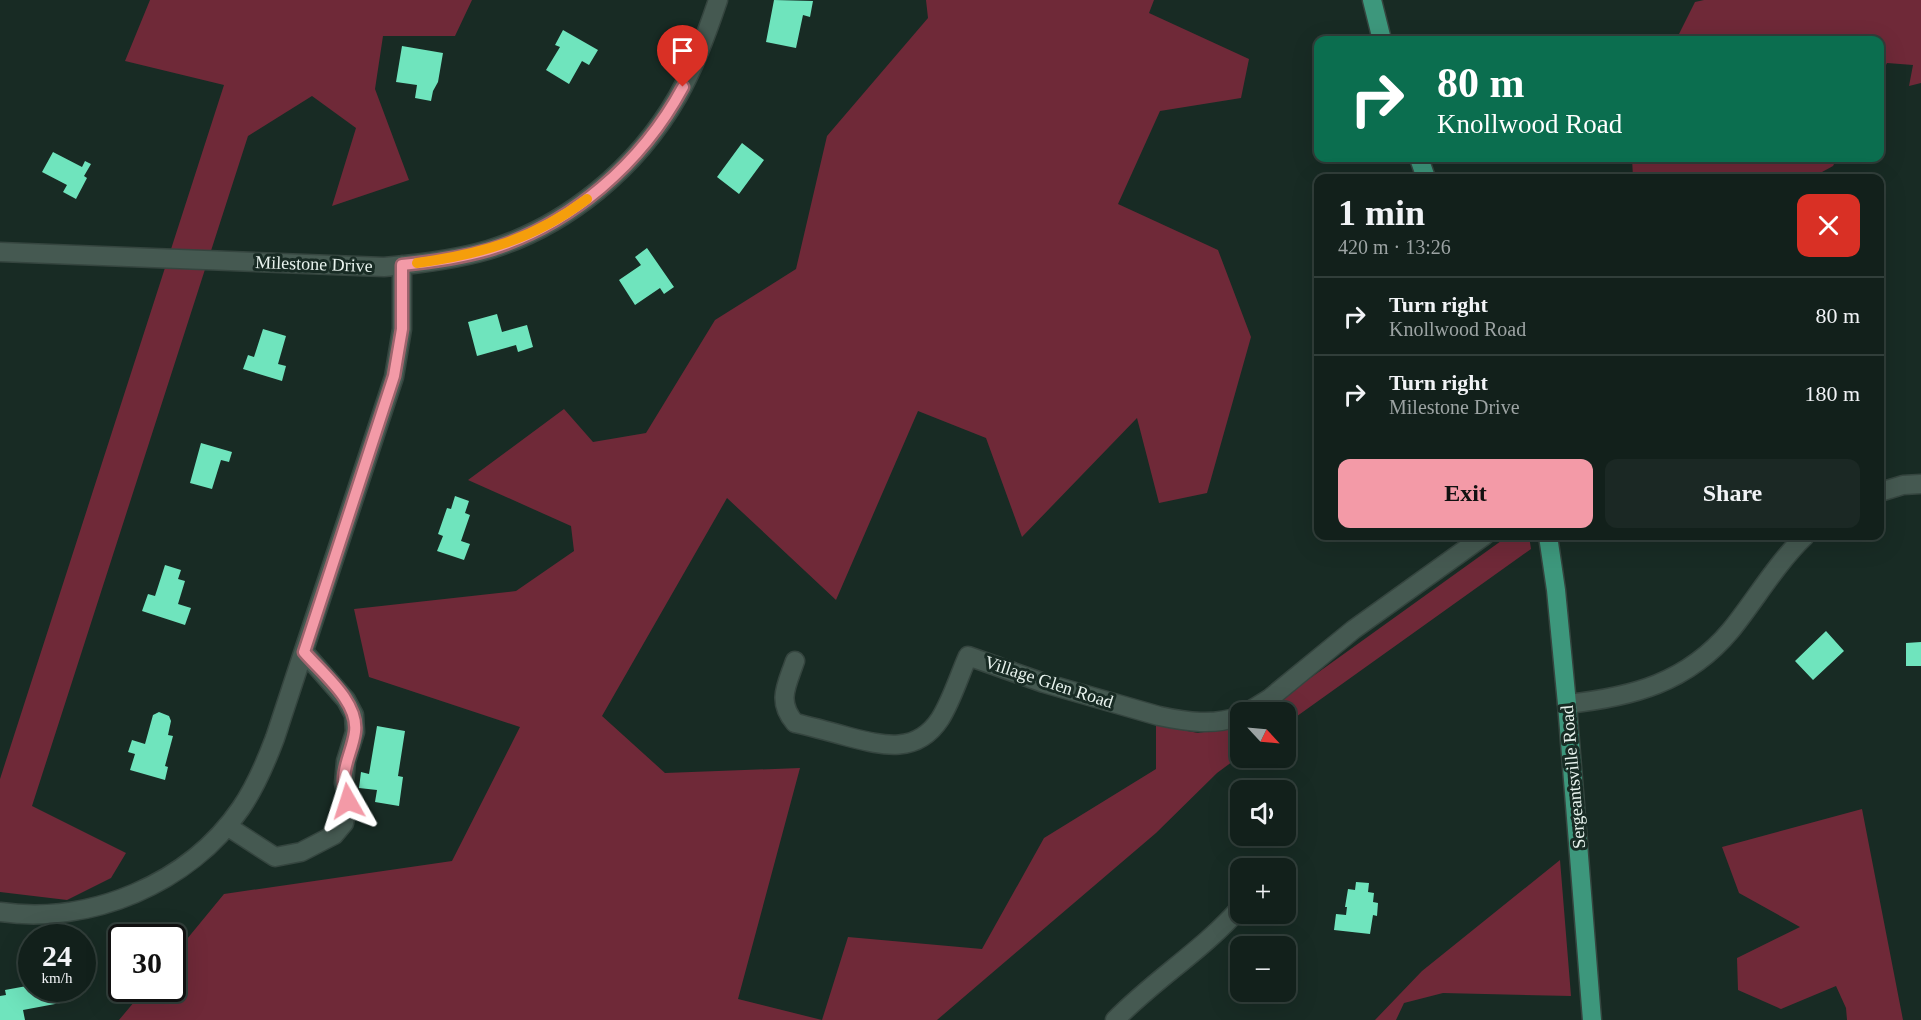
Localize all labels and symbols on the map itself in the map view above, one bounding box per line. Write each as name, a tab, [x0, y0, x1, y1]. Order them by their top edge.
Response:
pin	[657, 25, 708, 87]
street label: Milestone Drive	[255, 252, 373, 276]
street label: Village Glen Road	[982, 652, 1116, 712]
north arrow	[1230, 702, 1296, 768]
street label: Sergeantsville Road	[1557, 704, 1589, 850]
position arrow	[316, 769, 380, 833]
speed limit sign: 30	[108, 924, 186, 1002]

